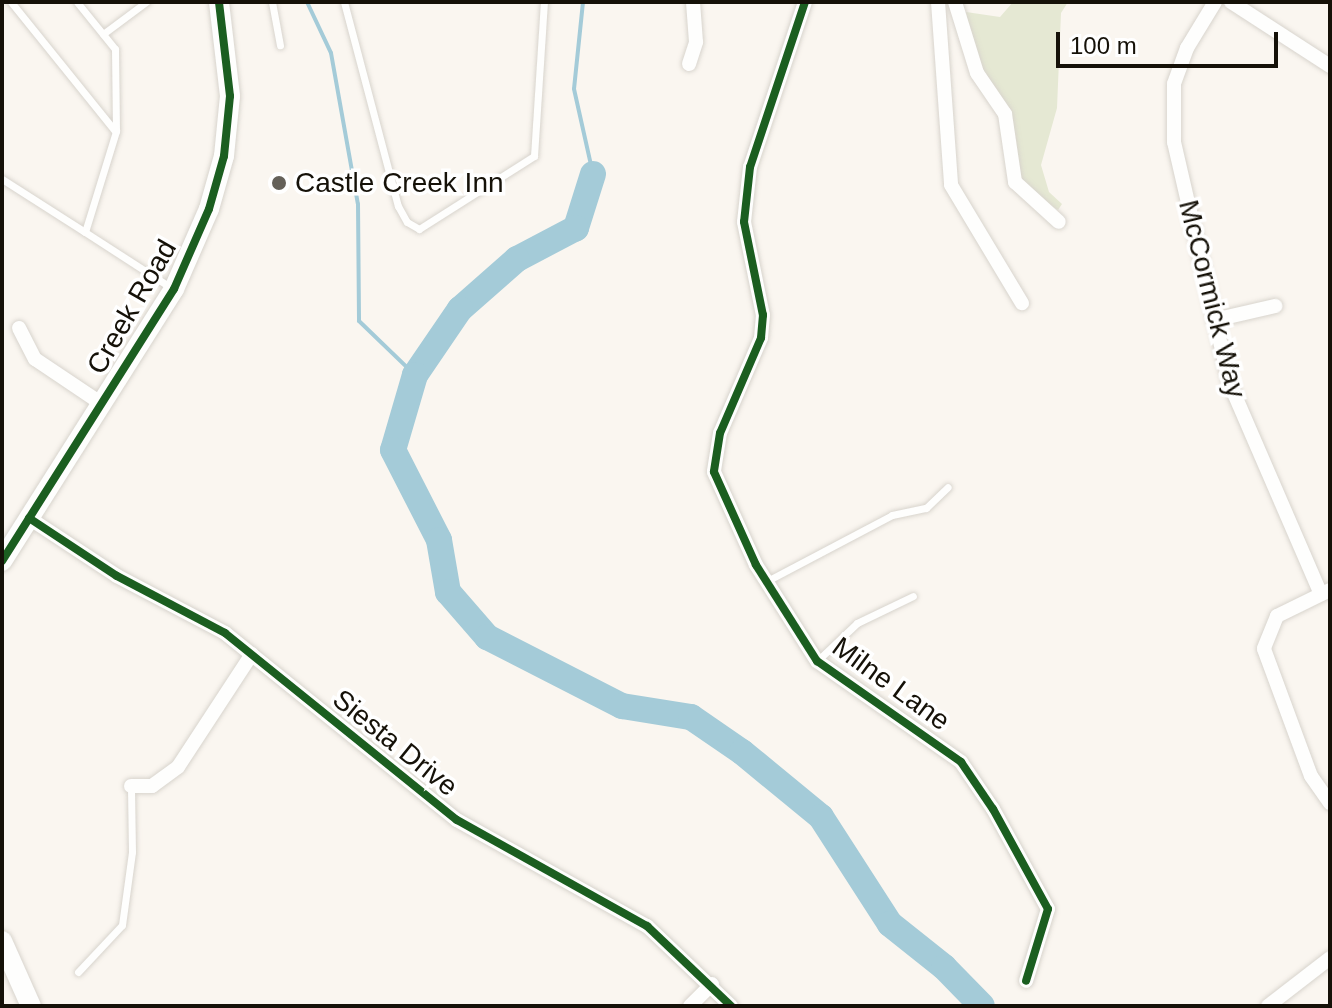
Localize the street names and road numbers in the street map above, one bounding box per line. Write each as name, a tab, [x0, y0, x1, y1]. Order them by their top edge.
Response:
street label: McCormick Way	[1171, 197, 1253, 401]
street label: Creek Road	[80, 234, 184, 380]
street label: Milne Lane	[826, 630, 956, 738]
street label: Siesta Drive	[326, 682, 464, 804]

